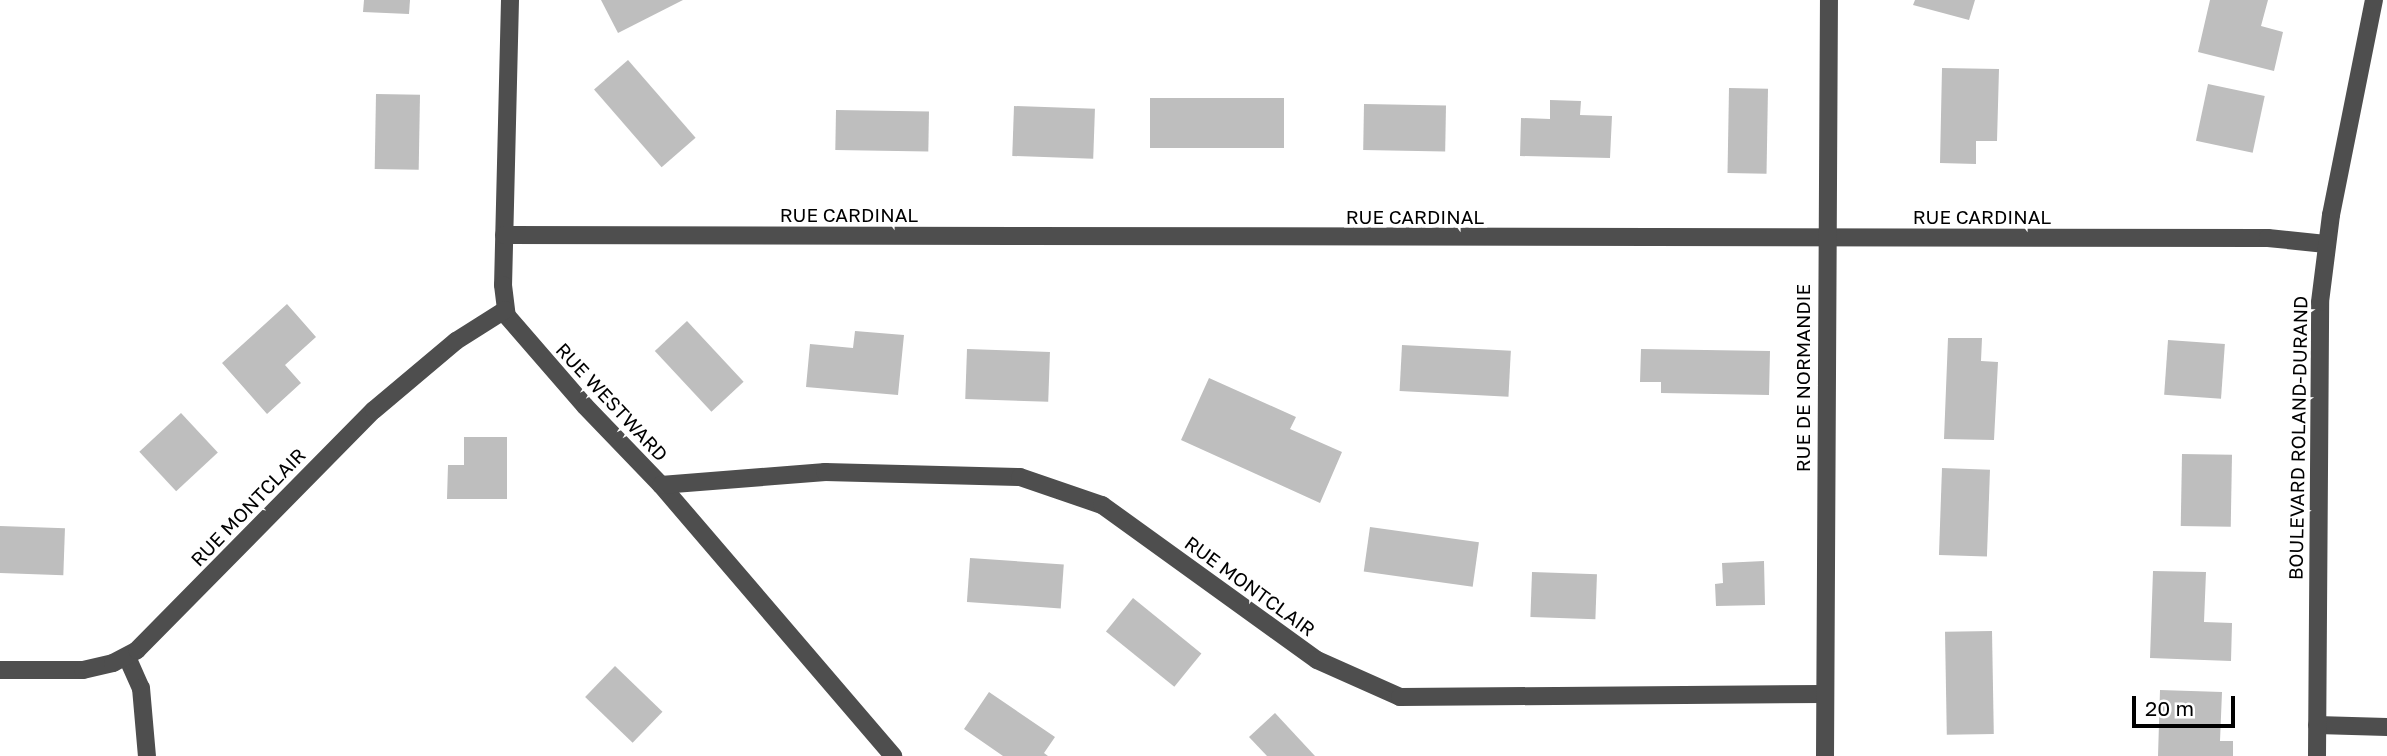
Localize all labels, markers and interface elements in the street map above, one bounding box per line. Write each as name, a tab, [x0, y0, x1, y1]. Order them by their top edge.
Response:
street label: RUE CARDINAL	[780, 204, 918, 226]
street label: RUE CARDINAL	[1346, 206, 1484, 228]
street label: RUE CARDINAL	[1913, 206, 2051, 228]
street label: RUE DE NORMANDIE	[1792, 284, 1814, 472]
street label: BOULEVARD ROLAND-DURAND	[2284, 296, 2312, 580]
street label: RUE WESTWARD	[551, 338, 673, 466]
street label: RUE MONTCLAIR	[186, 443, 310, 571]
street label: RUE MONTCLAIR	[1181, 531, 1319, 641]
scale bar	[2135, 682, 2238, 726]
text: 20 m	[2145, 695, 2194, 721]

